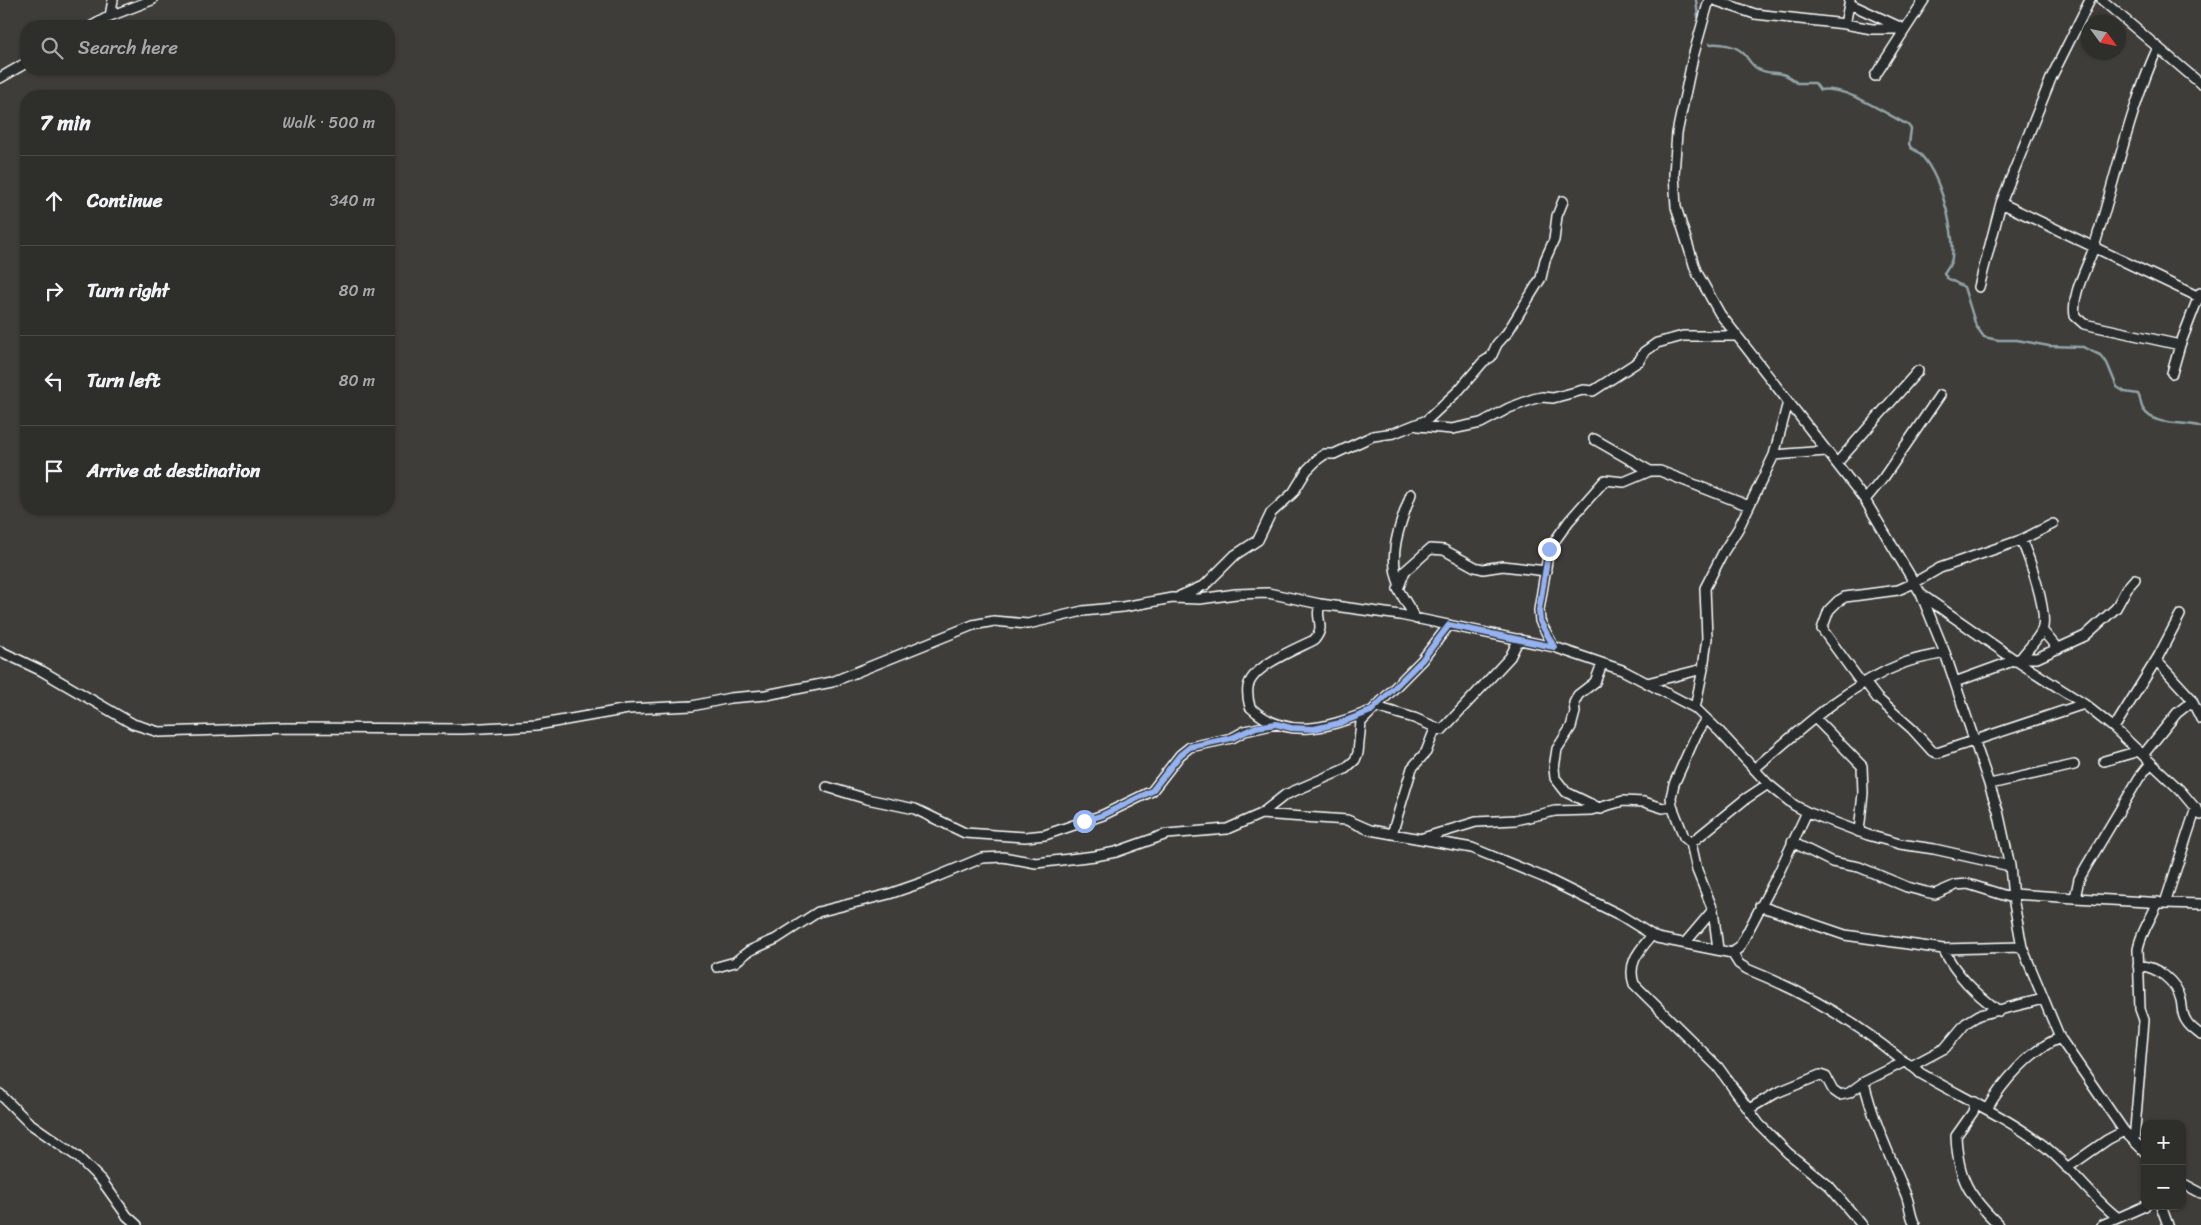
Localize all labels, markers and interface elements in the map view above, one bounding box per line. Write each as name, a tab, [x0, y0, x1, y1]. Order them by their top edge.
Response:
north arrow	[2081, 15, 2126, 60]
search box	[20, 20, 395, 75]
text: Search here	[78, 31, 178, 64]
icon: search	[38, 34, 66, 62]
text: 7 min	[40, 104, 91, 142]
text: Walk · 500 m	[283, 108, 375, 137]
text: Continue	[87, 184, 163, 217]
text: 340 m	[330, 186, 375, 215]
icon: ahead	[40, 187, 68, 215]
text: Turn right	[87, 274, 169, 307]
text: 80 m	[339, 276, 375, 305]
icon: right	[40, 277, 68, 305]
text: Turn left	[87, 364, 160, 397]
text: 80 m	[339, 366, 375, 395]
icon: left	[40, 367, 68, 395]
text: Arrive at destination	[87, 454, 260, 487]
icon: arrive	[40, 457, 68, 485]
route end	[1538, 538, 1561, 561]
route start	[1073, 810, 1096, 833]
map controls	[2141, 1120, 2186, 1210]
button: +	[2141, 1120, 2186, 1165]
button: −	[2141, 1165, 2186, 1210]

